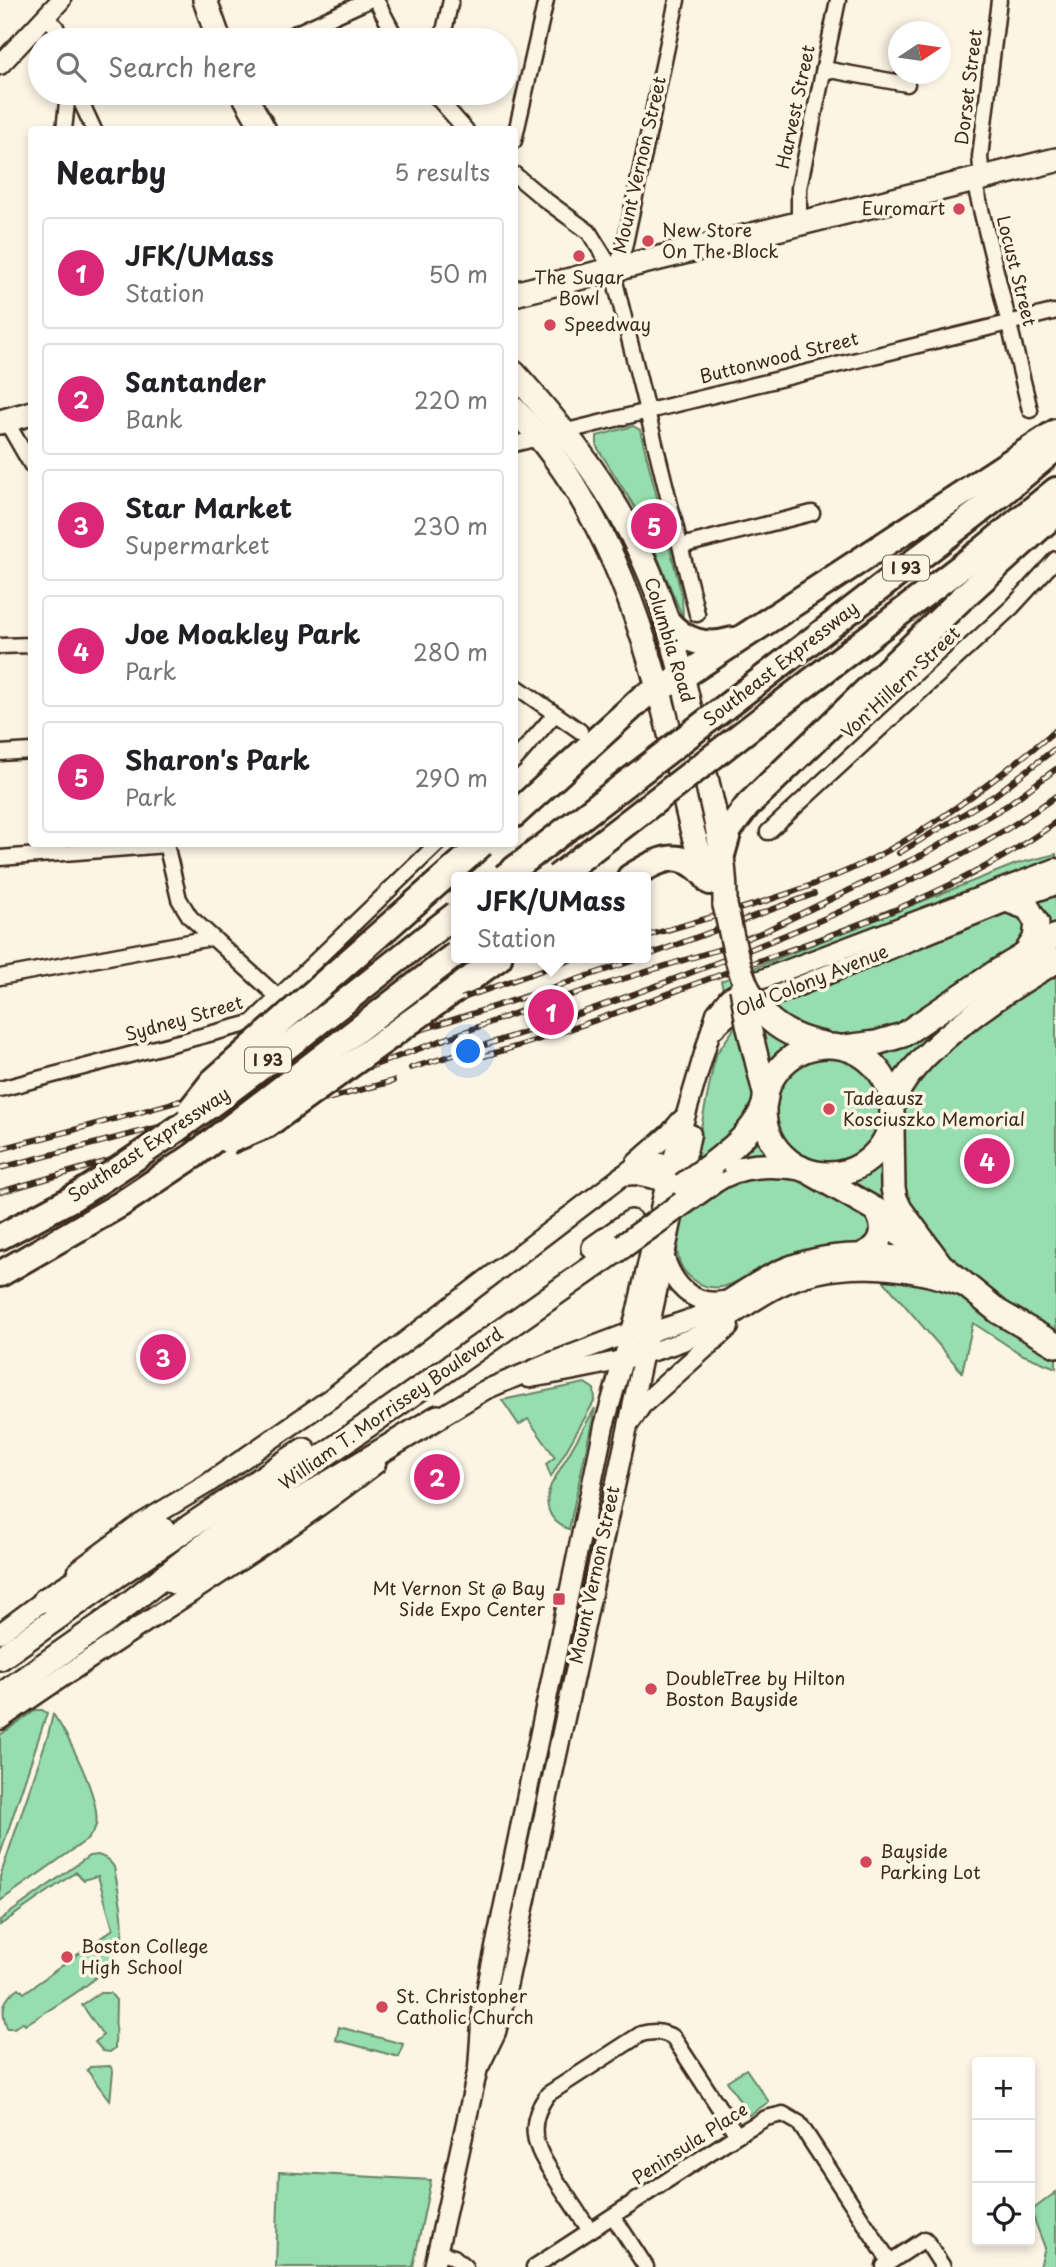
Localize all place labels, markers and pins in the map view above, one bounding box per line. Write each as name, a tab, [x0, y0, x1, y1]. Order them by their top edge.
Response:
place label: Euromart	[862, 194, 945, 221]
marker: Euromart	[951, 201, 967, 217]
place label: New Store On The Block	[662, 216, 779, 264]
marker: New Store On The Block	[640, 233, 656, 249]
marker: The Sugar Bowl	[571, 248, 587, 264]
place label: The Sugar Bowl	[534, 263, 625, 311]
place label: Speedway	[564, 310, 651, 337]
marker: Speedway	[542, 317, 558, 333]
pin: 5	[631, 500, 677, 552]
pin: 1	[528, 986, 574, 1038]
place label: Tadeausz Kosciuszko Memorial	[843, 1084, 1025, 1132]
marker: Tadeausz Kosciuszko Memorial	[821, 1101, 837, 1117]
pin: 4	[964, 1135, 1010, 1187]
pin: 3	[140, 1331, 186, 1383]
pin: 2	[414, 1451, 460, 1503]
place label: Mt Vernon St @ Bay Side Expo Center	[372, 1574, 546, 1622]
marker: Mt Vernon St @ Bay Side Expo Center	[551, 1591, 567, 1607]
place label: DoubleTree by Hilton Boston Bayside	[665, 1664, 845, 1712]
marker: DoubleTree by Hilton Boston Bayside	[643, 1681, 659, 1697]
place label: Bayside Parking Lot	[880, 1837, 981, 1885]
marker: Bayside Parking Lot	[858, 1854, 874, 1870]
place label: Boston College High School	[81, 1932, 208, 1980]
marker: Boston College High School	[59, 1949, 75, 1965]
place label: St. Christopher Catholic Church	[396, 1982, 534, 2030]
marker: St. Christopher Catholic Church	[374, 1999, 390, 2015]

